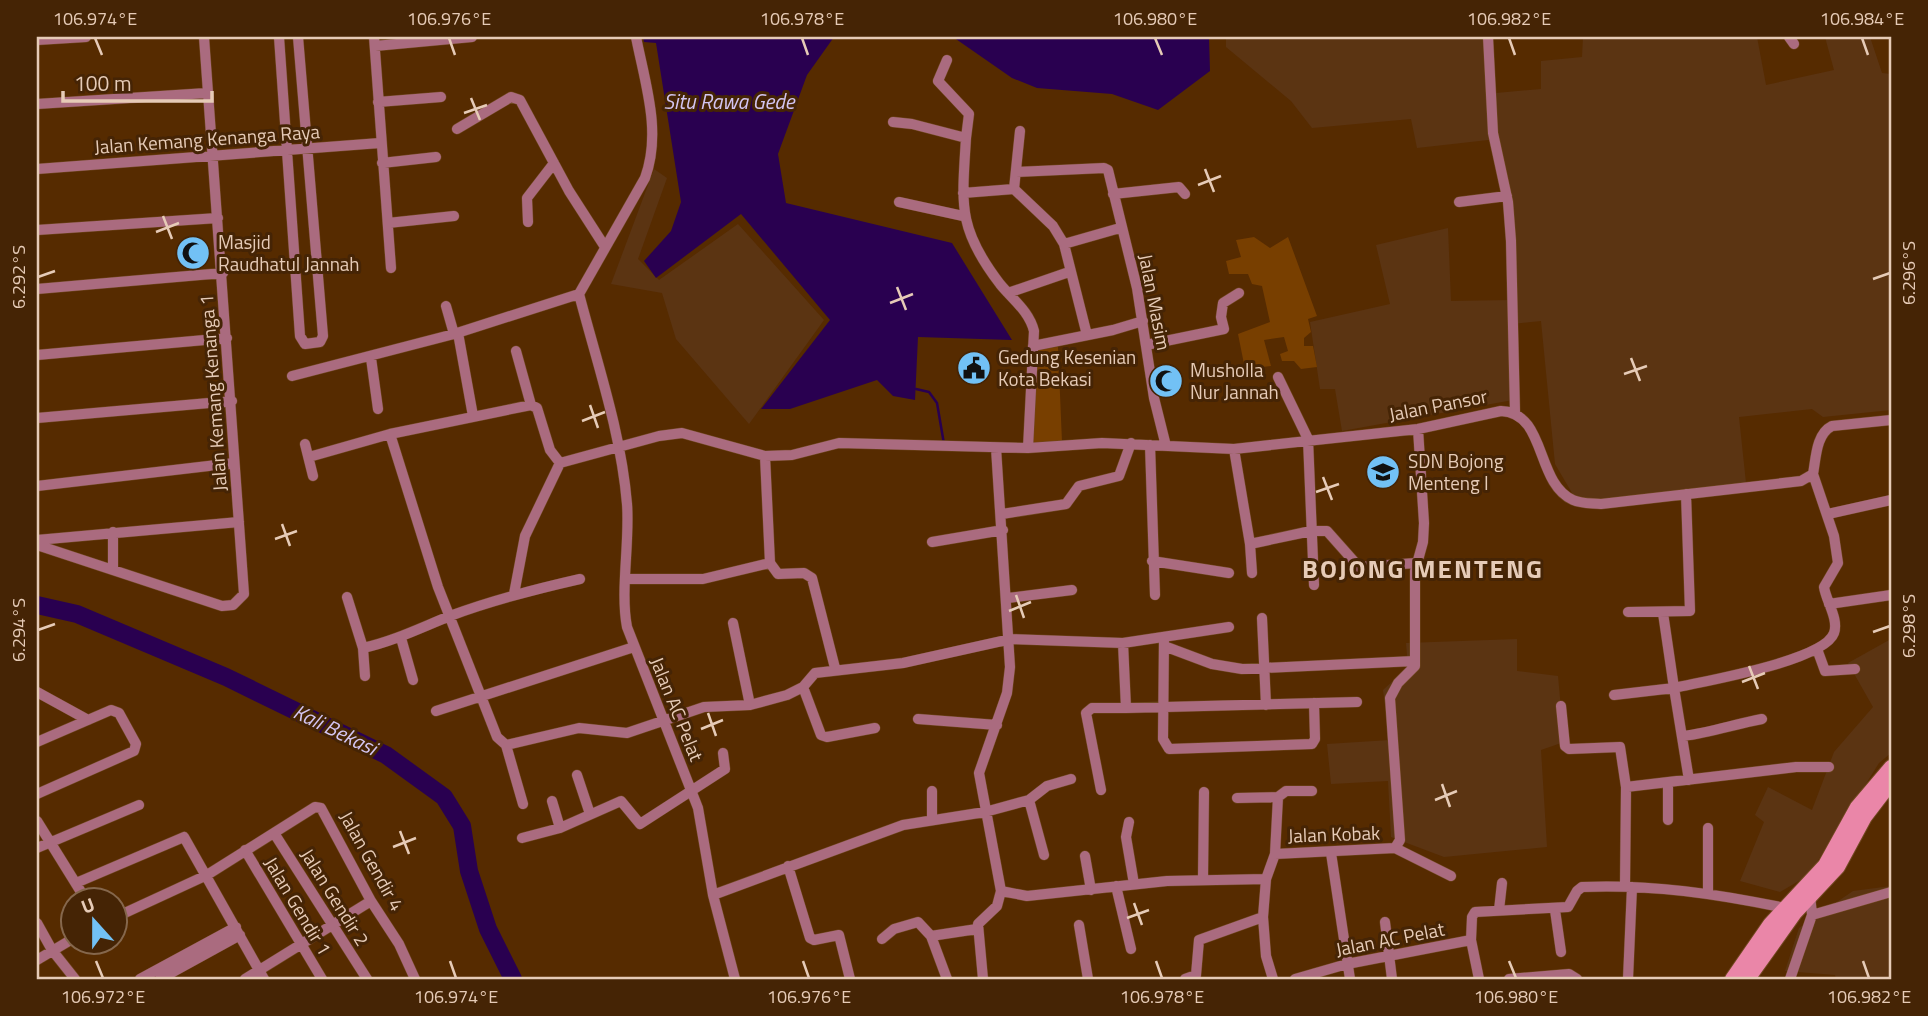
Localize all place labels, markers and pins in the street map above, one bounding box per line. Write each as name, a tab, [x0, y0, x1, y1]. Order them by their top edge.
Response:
place label: Masjid Raudhatul Jannah	[218, 227, 360, 278]
mosque icon: Masjid Raudhatul Jannah	[174, 234, 212, 272]
place label: Gedung Kesenian Kota Bekasi	[998, 342, 1136, 393]
public building icon: Gedung Kesenian Kota Bekasi	[955, 349, 993, 387]
place label: Musholla Nur Jannah	[1190, 355, 1279, 406]
mosque icon: Musholla Nur Jannah	[1147, 362, 1185, 400]
place label: SDN Bojong Menteng I	[1408, 446, 1504, 497]
school or university icon: SDN Bojong Menteng I	[1364, 453, 1402, 491]

